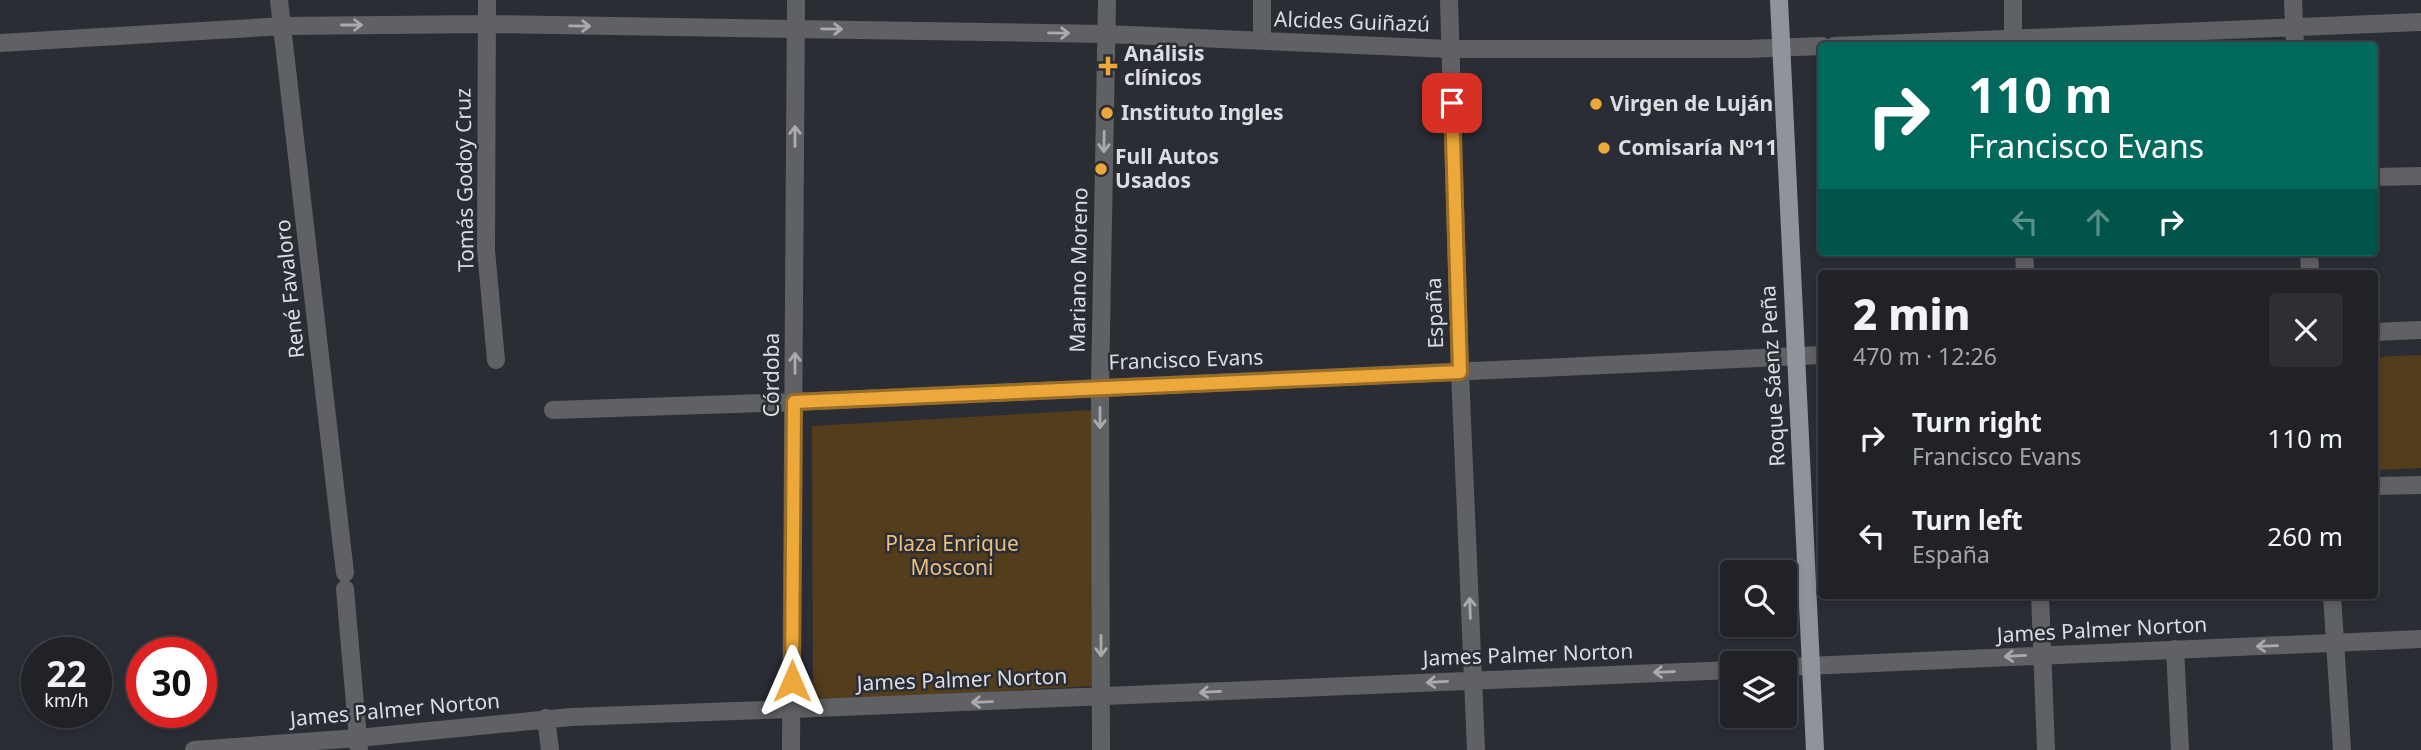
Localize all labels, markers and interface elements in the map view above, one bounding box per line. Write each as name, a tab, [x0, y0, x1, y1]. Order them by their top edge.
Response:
street label: Alcides Guiñazú	[1274, 4, 1430, 38]
one-way arrow	[341, 18, 364, 32]
one-way arrow	[568, 19, 591, 32]
one-way arrow	[820, 22, 843, 36]
one-way arrow	[1047, 27, 1070, 40]
place label: Análisis clínicos	[1124, 39, 1205, 91]
marker: Análisis clínicos	[1098, 56, 1118, 76]
text: 110 m	[1968, 61, 2113, 127]
icon: right	[1853, 70, 1944, 161]
pin	[1422, 73, 1482, 133]
icon: arrive	[1433, 84, 1471, 122]
street label: Tomás Godoy Cruz	[448, 88, 480, 272]
place label: Virgen de Luján	[1610, 89, 1773, 117]
marker: Virgen de Luján	[1588, 96, 1604, 112]
place label: Instituto Ingles	[1121, 98, 1284, 126]
marker: Instituto Ingles	[1099, 105, 1115, 121]
text: Francisco Evans	[1968, 124, 2204, 167]
one-way arrow	[789, 125, 802, 148]
one-way arrow	[1097, 130, 1111, 153]
place label: Comisaría Nº11	[1618, 133, 1777, 161]
marker: Comisaría Nº11	[1596, 140, 1612, 156]
place label: Full Autos Usados	[1115, 142, 1219, 194]
marker: Full Autos Usados	[1093, 161, 1109, 177]
street label: Mariano Moreno	[1063, 187, 1093, 353]
icon: left	[2006, 203, 2044, 241]
icon: ahead	[2079, 203, 2117, 241]
icon: right	[2152, 203, 2190, 241]
street label: René Favaloro	[268, 218, 310, 360]
street label: España	[1419, 277, 1449, 349]
street label: Roque Sáenz Peña	[1753, 285, 1791, 468]
text: 2 min	[1853, 285, 1970, 342]
button: close	[2269, 293, 2343, 367]
street label: Córdoba	[757, 333, 785, 417]
text: 470 m · 12:26	[1853, 340, 1997, 372]
street label: Francisco Evans	[1108, 342, 1264, 376]
one-way arrow	[788, 352, 802, 375]
text: Turn right	[1912, 404, 2042, 440]
one-way arrow	[1093, 406, 1107, 429]
icon: right	[1853, 419, 1891, 457]
text: 110 m	[2267, 420, 2343, 456]
text: Francisco Evans	[1912, 440, 2082, 472]
text: Turn left	[1912, 502, 2023, 538]
icon: left	[1853, 517, 1891, 555]
text: 260 m	[2267, 518, 2343, 554]
park label: Plaza Enrique Mosconi	[885, 529, 1019, 581]
text: España	[1912, 538, 1990, 570]
map controls	[1720, 560, 1797, 728]
button: search	[1720, 560, 1797, 637]
one-way arrow	[1464, 597, 1477, 620]
street label: James Palmer Norton	[1994, 610, 2208, 649]
one-way arrow	[1094, 634, 1108, 657]
street label: James Palmer Norton	[1420, 636, 1634, 672]
speed limit sign: 30	[126, 637, 217, 728]
one-way arrow	[2256, 639, 2279, 652]
position arrow	[755, 644, 829, 718]
text: 22	[46, 650, 87, 697]
one-way arrow	[2004, 650, 2027, 663]
button: layers	[1720, 651, 1797, 728]
street label: James Palmer Norton	[854, 661, 1068, 697]
one-way arrow	[1653, 666, 1676, 679]
one-way arrow	[1426, 675, 1449, 688]
one-way arrow	[1198, 685, 1221, 698]
street label: James Palmer Norton	[287, 686, 501, 732]
text: km/h	[44, 688, 89, 712]
one-way arrow	[971, 695, 994, 708]

